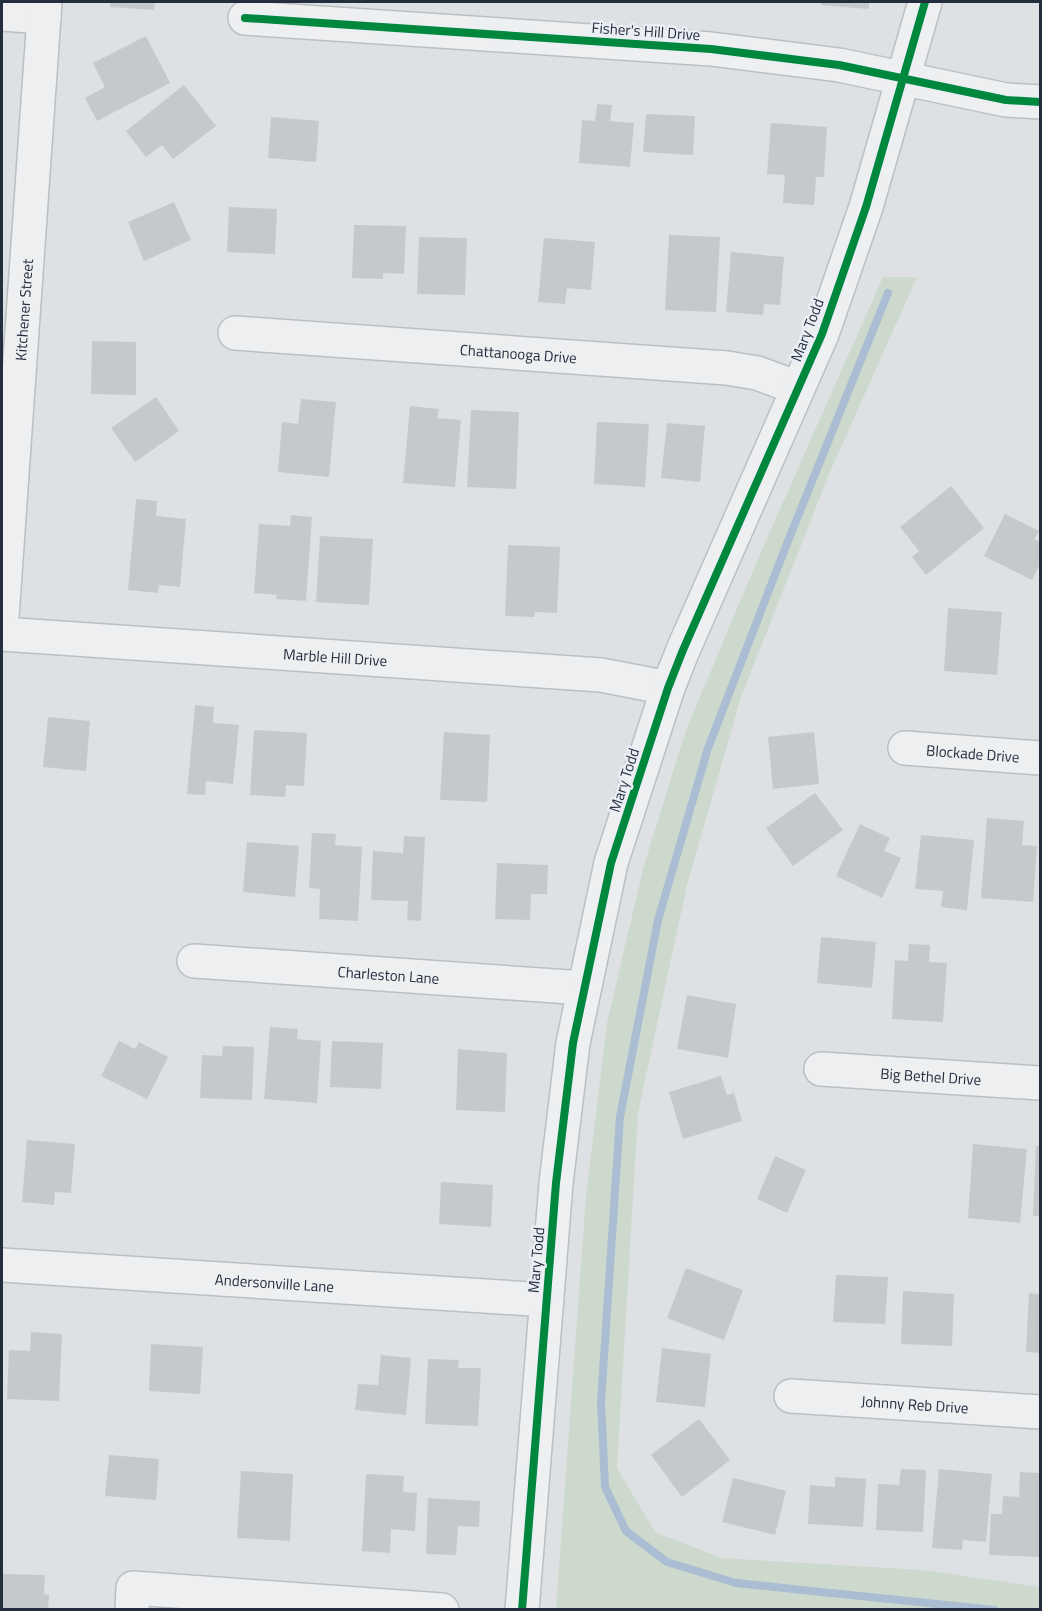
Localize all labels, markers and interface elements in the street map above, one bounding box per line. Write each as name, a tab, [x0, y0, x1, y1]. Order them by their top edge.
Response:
street label: Fisher's Hill Drive	[591, 16, 701, 46]
street label: Kitchener Street	[8, 257, 39, 361]
street label: Mary Todd	[784, 295, 830, 365]
street label: Chattanooga Drive	[459, 338, 578, 369]
street label: Marble Hill Drive	[282, 642, 388, 672]
street label: Blockade Drive	[925, 738, 1020, 768]
street label: Mary Todd	[603, 745, 645, 815]
street label: Charleston Lane	[337, 959, 440, 989]
street label: Big Bethel Drive	[880, 1061, 982, 1091]
street label: Mary Todd	[522, 1226, 550, 1294]
street label: Andersonville Lane	[214, 1267, 335, 1298]
street label: Johnny Reb Drive	[860, 1389, 969, 1419]

